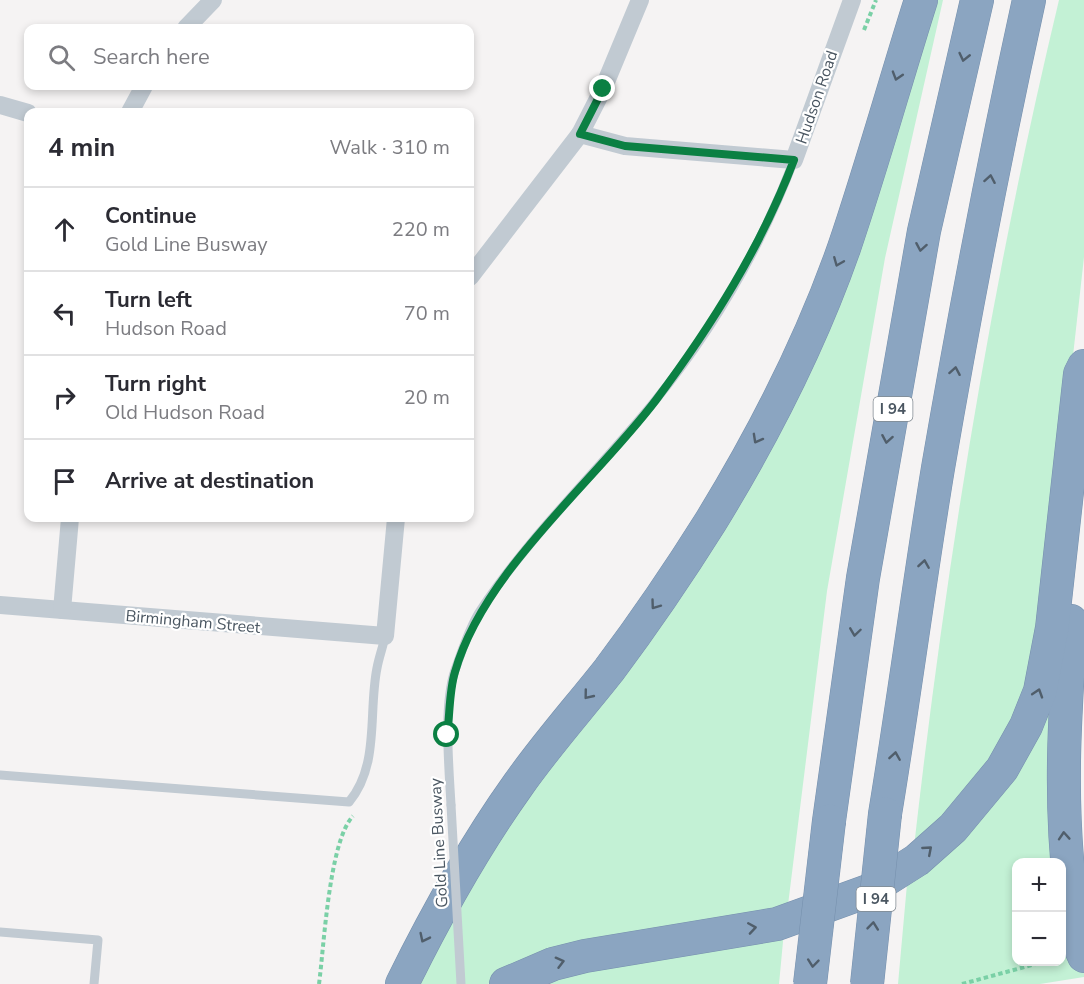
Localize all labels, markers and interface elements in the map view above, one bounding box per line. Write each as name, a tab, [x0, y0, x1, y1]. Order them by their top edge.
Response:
search box	[24, 24, 474, 90]
icon: search	[45, 41, 78, 74]
text: Search here	[93, 42, 210, 72]
street label: Hudson Road	[791, 48, 843, 147]
one-way arrow	[958, 52, 971, 62]
one-way arrow	[892, 70, 905, 81]
route end	[589, 75, 615, 101]
text: 4 min	[48, 130, 115, 165]
text: Walk · 310 m	[330, 134, 450, 161]
one-way arrow	[983, 175, 996, 185]
text: Continue	[105, 201, 196, 231]
icon: ahead	[48, 213, 81, 246]
text: 220 m	[392, 216, 450, 243]
text: Gold Line Busway	[105, 231, 267, 258]
one-way arrow	[916, 243, 928, 252]
one-way arrow	[833, 255, 845, 266]
text: Turn left	[105, 285, 192, 315]
icon: left	[48, 297, 81, 330]
text: 70 m	[404, 300, 450, 327]
text: Hudson Road	[105, 315, 227, 342]
one-way arrow	[949, 366, 961, 376]
text: Turn right	[105, 369, 206, 399]
icon: right	[48, 381, 81, 414]
text: 20 m	[404, 384, 450, 411]
road number: I 94	[874, 397, 912, 421]
text: Old Hudson Road	[105, 399, 265, 426]
one-way arrow	[753, 433, 764, 443]
one-way arrow	[882, 435, 894, 444]
icon: arrive	[48, 465, 81, 498]
text: Arrive at destination	[105, 466, 314, 496]
one-way arrow	[918, 559, 930, 568]
one-way arrow	[652, 599, 663, 610]
street label: Birmingham Street	[125, 605, 262, 639]
one-way arrow	[850, 627, 862, 636]
one-way arrow	[1031, 688, 1044, 699]
one-way arrow	[584, 689, 595, 700]
route start	[433, 721, 459, 747]
one-way arrow	[888, 752, 900, 761]
street label: Gold Line Busway	[425, 777, 453, 908]
one-way arrow	[1058, 832, 1071, 841]
one-way arrow	[921, 846, 932, 857]
map controls	[1012, 858, 1066, 966]
button: +	[1012, 858, 1066, 912]
road number: I 94	[856, 887, 896, 911]
button: −	[1012, 912, 1066, 966]
one-way arrow	[866, 921, 879, 930]
one-way arrow	[746, 922, 756, 935]
one-way arrow	[420, 931, 432, 942]
one-way arrow	[554, 957, 565, 969]
one-way arrow	[807, 958, 819, 968]

